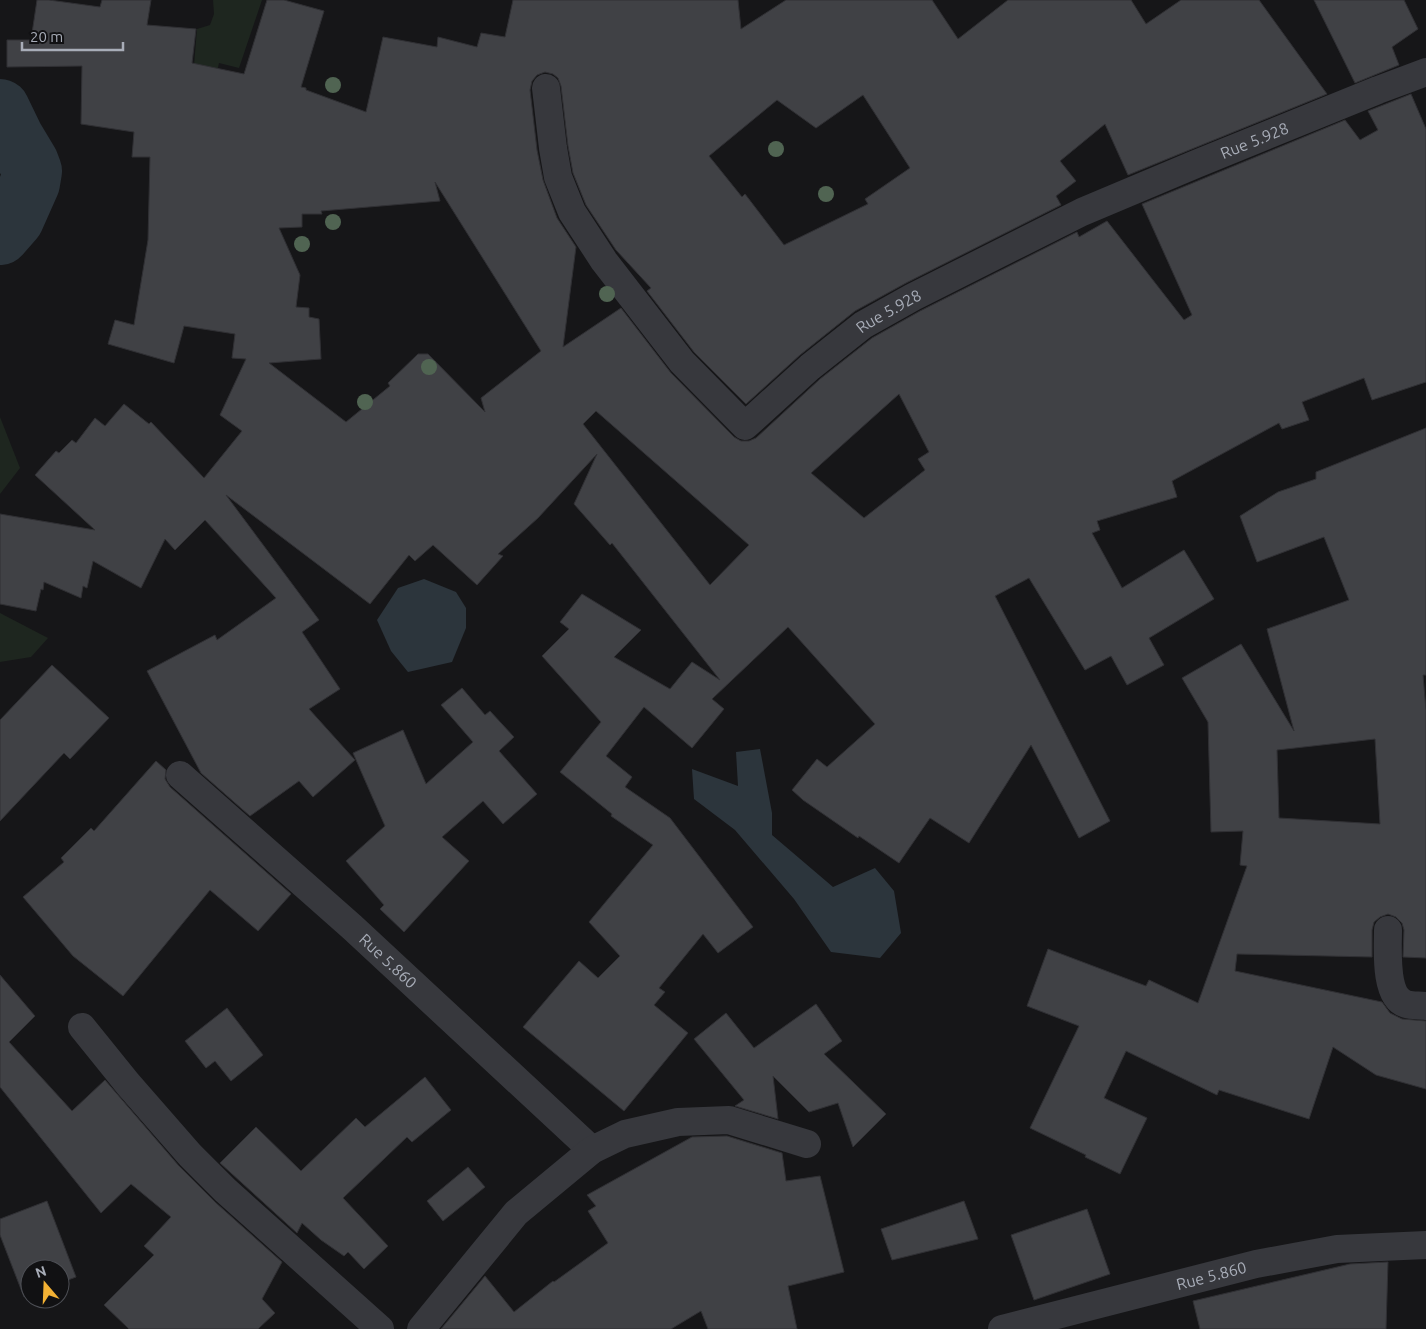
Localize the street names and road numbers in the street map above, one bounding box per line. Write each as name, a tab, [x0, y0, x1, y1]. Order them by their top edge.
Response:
street label: Rue 5.928	[1218, 118, 1291, 162]
street label: Rue 5.928	[852, 286, 924, 336]
street label: Rue 5.860	[356, 930, 421, 992]
street label: Rue 5.860	[1174, 1258, 1248, 1293]

